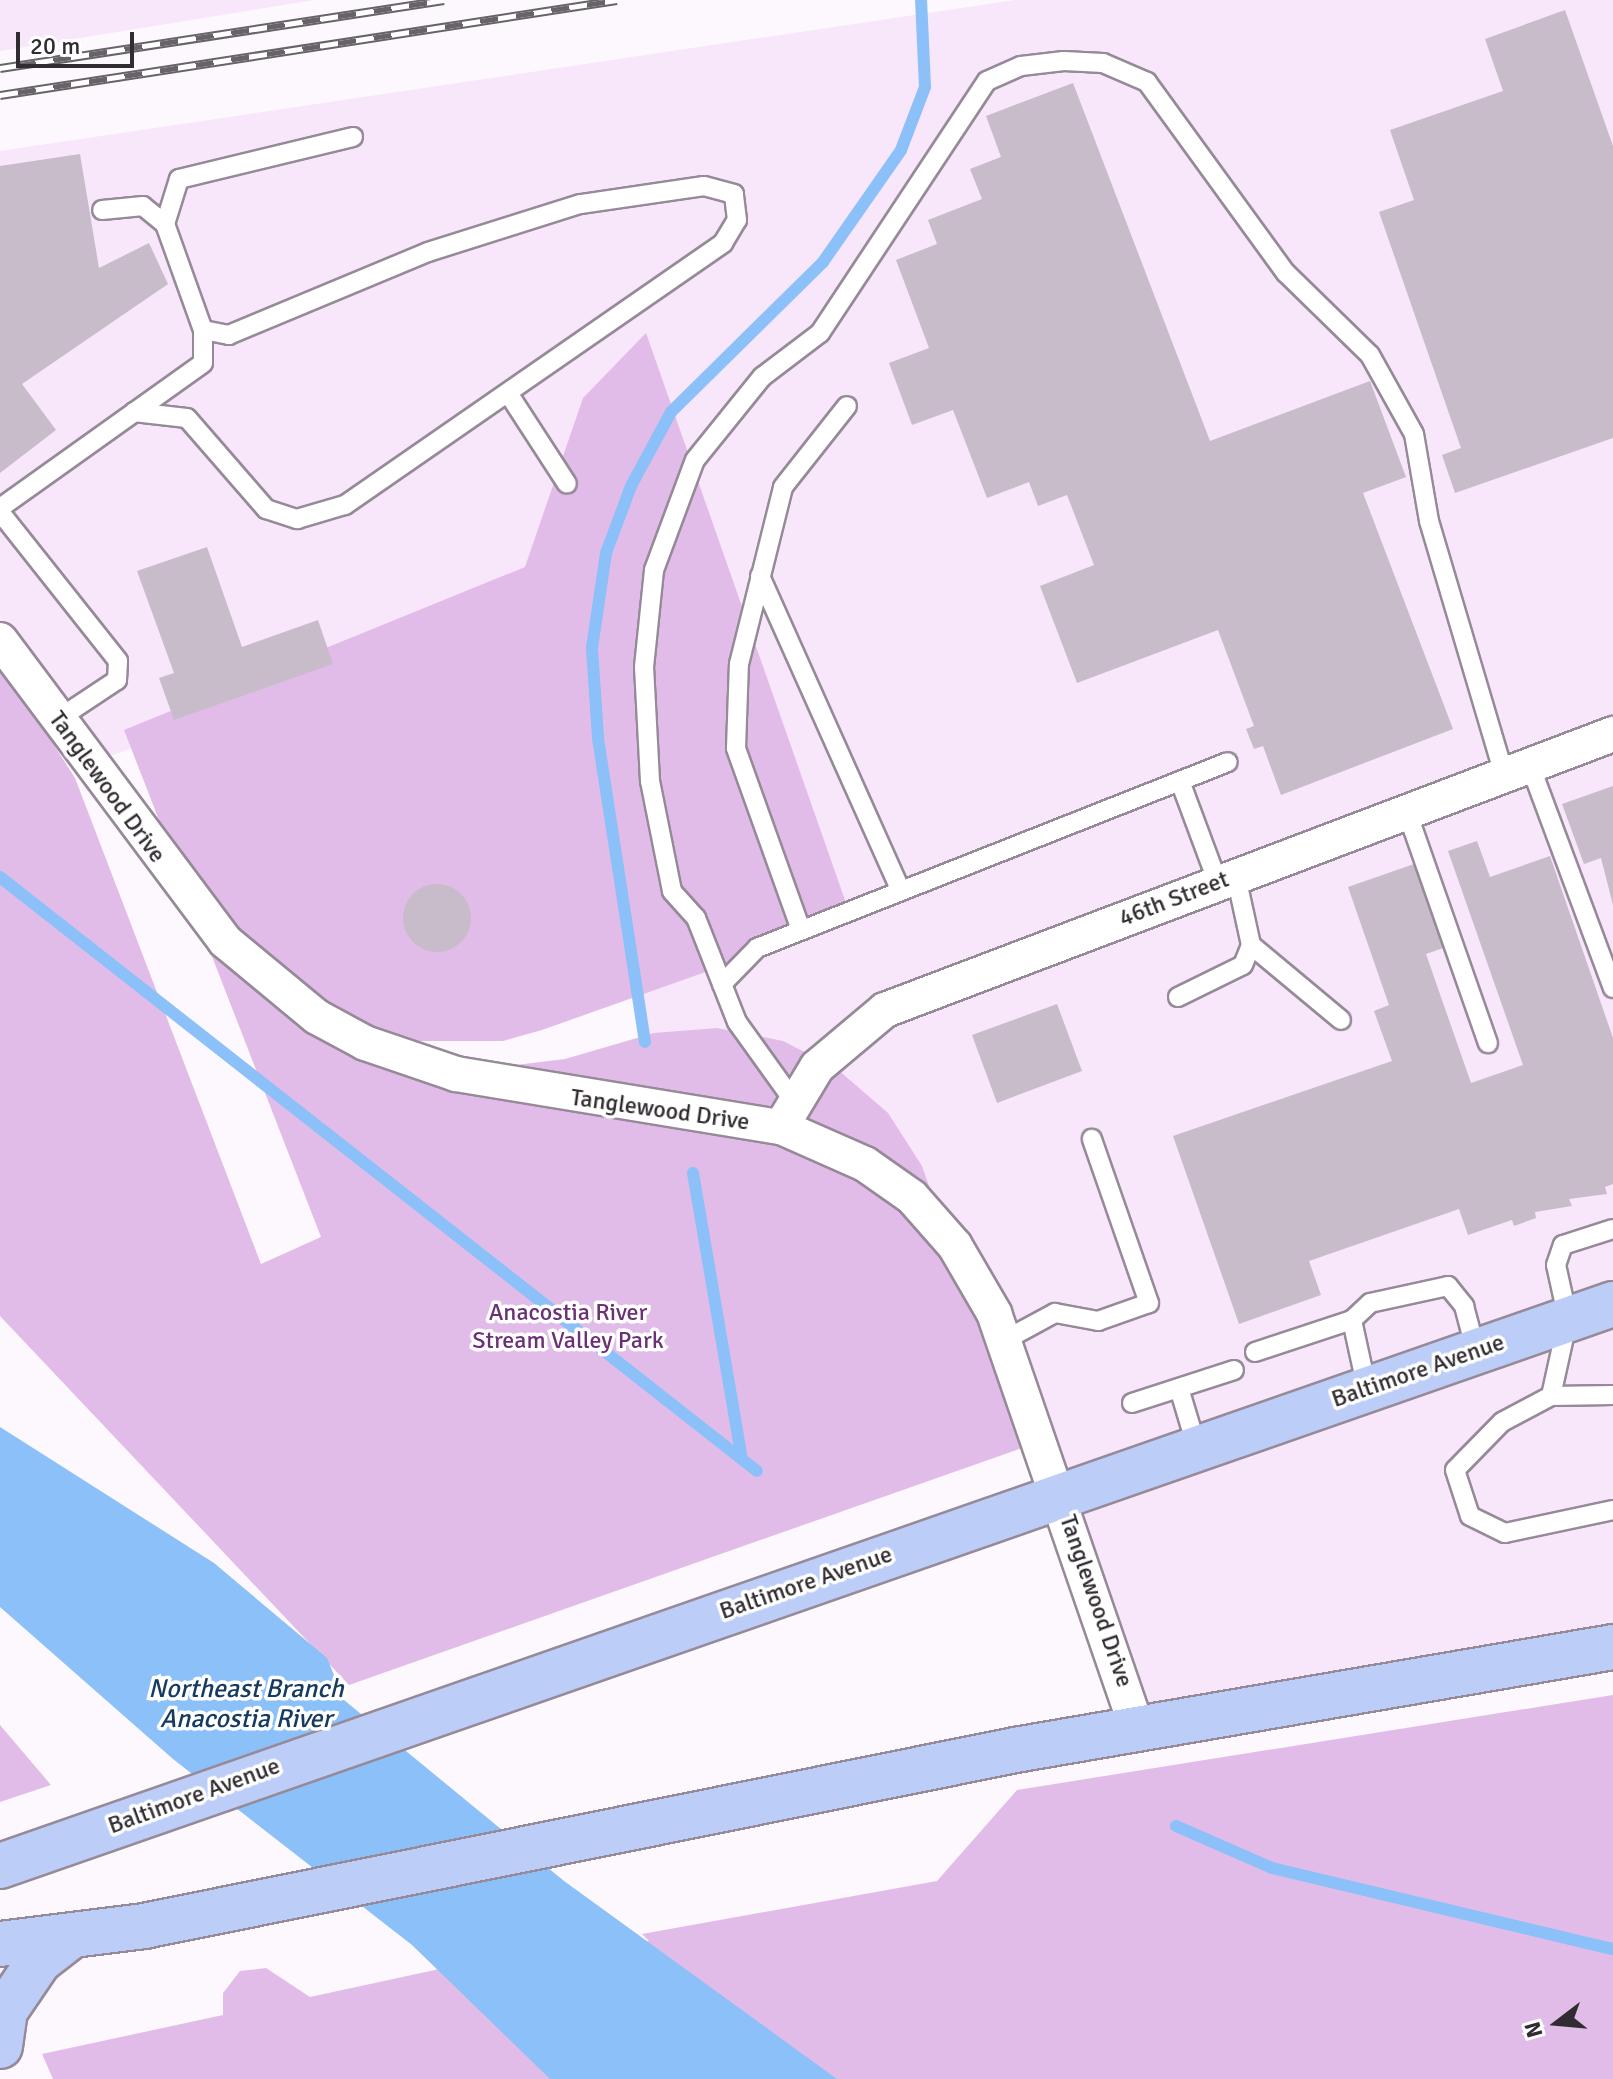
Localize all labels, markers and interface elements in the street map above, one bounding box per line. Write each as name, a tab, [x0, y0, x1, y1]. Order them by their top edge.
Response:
scale bar	[20, 16, 138, 66]
text: 20 m	[30, 31, 80, 61]
street label: Tanglewood Drive	[42, 706, 172, 868]
street label: 46th Street	[1115, 865, 1233, 933]
street label: Tanglewood Drive	[569, 1083, 751, 1137]
park label: Anacostia River Stream Valley Park	[472, 1299, 664, 1355]
street label: Baltimore Avenue	[1328, 1328, 1508, 1414]
street label: Tanglewood Drive	[1053, 1511, 1139, 1691]
street label: Baltimore Avenue	[716, 1540, 896, 1626]
water label: Northeast Branch Anacostia River	[148, 1674, 344, 1736]
street label: Baltimore Avenue	[104, 1752, 284, 1840]
north arrow	[1517, 1983, 1597, 2063]
text: N	[1518, 2019, 1549, 2041]

